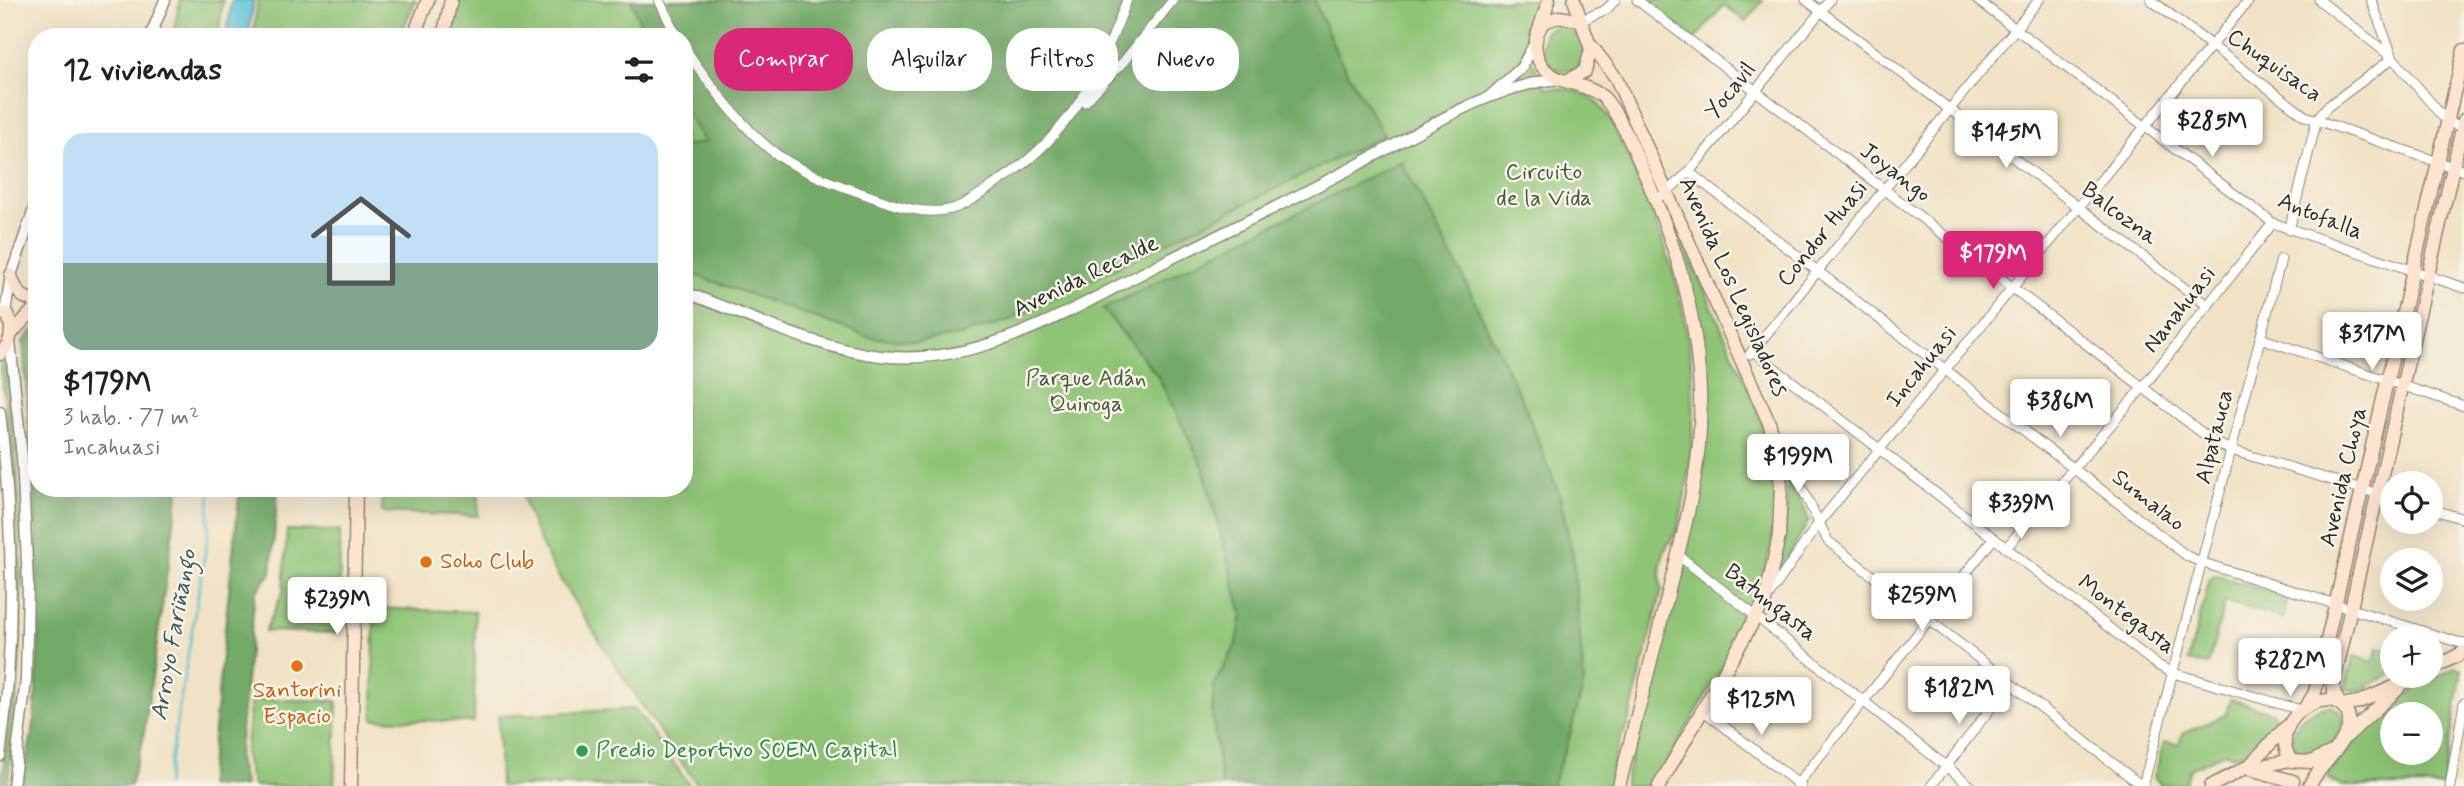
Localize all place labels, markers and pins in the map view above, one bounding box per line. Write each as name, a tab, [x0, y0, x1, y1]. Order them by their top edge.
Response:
pin: $285M	[2163, 100, 2261, 159]
pin: $145M	[1957, 110, 2055, 170]
pin: $179M	[1944, 232, 2042, 291]
pin: $317M	[2323, 312, 2421, 372]
pin: $386M	[2011, 380, 2109, 439]
pin: $199M	[1749, 434, 1847, 494]
pin: $339M	[1972, 482, 2070, 541]
place label: Soho Club	[440, 547, 534, 577]
marker: Soho Club	[418, 554, 434, 570]
pin: $259M	[1873, 574, 1971, 633]
pin: $239M	[288, 578, 386, 637]
pin: $282M	[2241, 638, 2339, 698]
marker: Santorini Espacio	[289, 658, 305, 674]
pin: $182M	[1910, 666, 2008, 726]
place label: Santorini Espacio	[253, 676, 341, 732]
pin: $125M	[1712, 678, 1810, 737]
place label: Predio Deportivo SOEM Capital	[596, 736, 898, 766]
marker: Predio Deportivo SOEM Capital	[574, 743, 590, 759]

